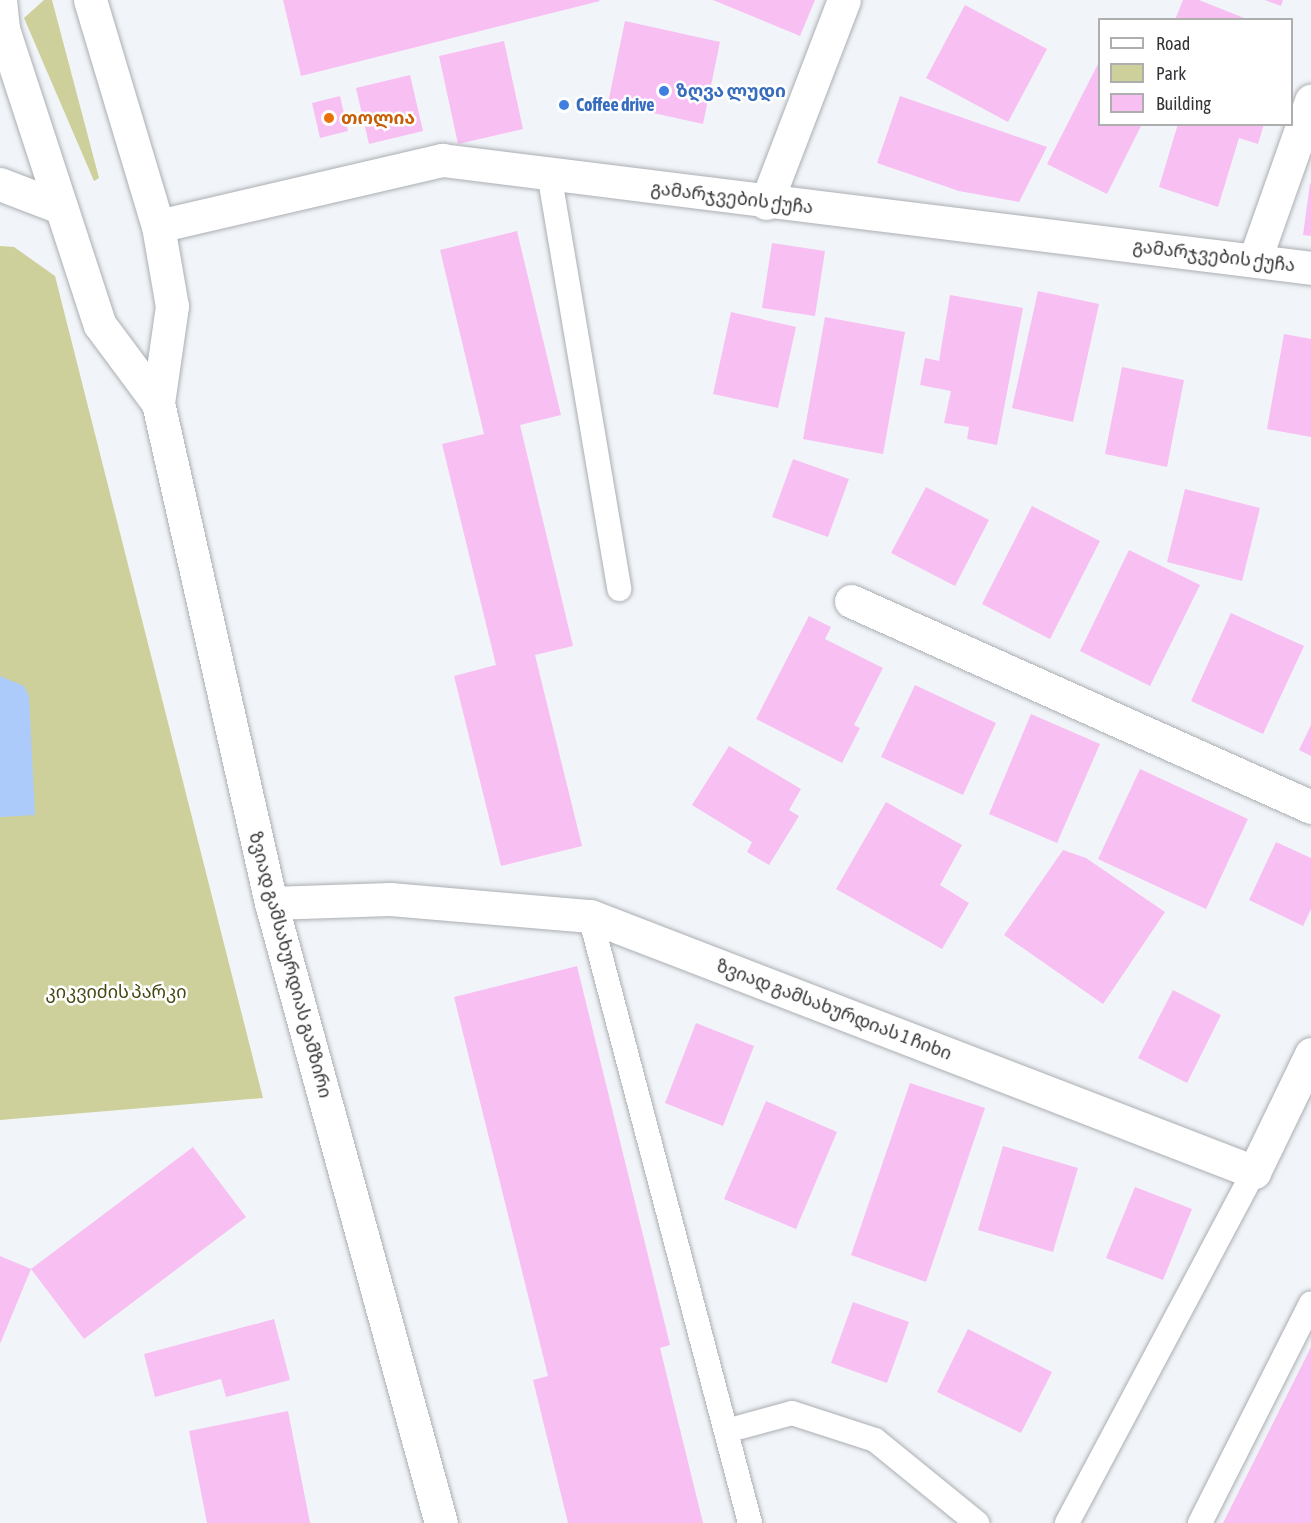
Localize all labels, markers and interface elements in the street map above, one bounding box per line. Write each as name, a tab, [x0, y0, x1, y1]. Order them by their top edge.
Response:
legend	[1098, 18, 1293, 126]
text: Road	[1156, 33, 1190, 54]
text: Park	[1156, 63, 1186, 84]
place label: ზღვა ლუდი	[676, 80, 786, 102]
marker: ზღვა ლუდი	[657, 84, 671, 98]
text: Building	[1156, 93, 1211, 114]
place label: Coffee drive	[576, 94, 654, 116]
marker: Coffee drive	[557, 98, 571, 112]
place label: თოლია	[341, 107, 415, 129]
marker: თოლია	[322, 111, 336, 125]
street label: გამარჯვების ქუჩა	[650, 177, 814, 219]
street label: გამარჯვების ქუჩა	[1132, 235, 1296, 277]
street label: ზვიად გამსახურდიას გამზირი	[244, 830, 336, 1100]
street label: ზვიად გამსახურდიას 1 ჩიხი	[713, 955, 955, 1065]
park label: კიკვიძის პარკი	[45, 981, 187, 1003]

